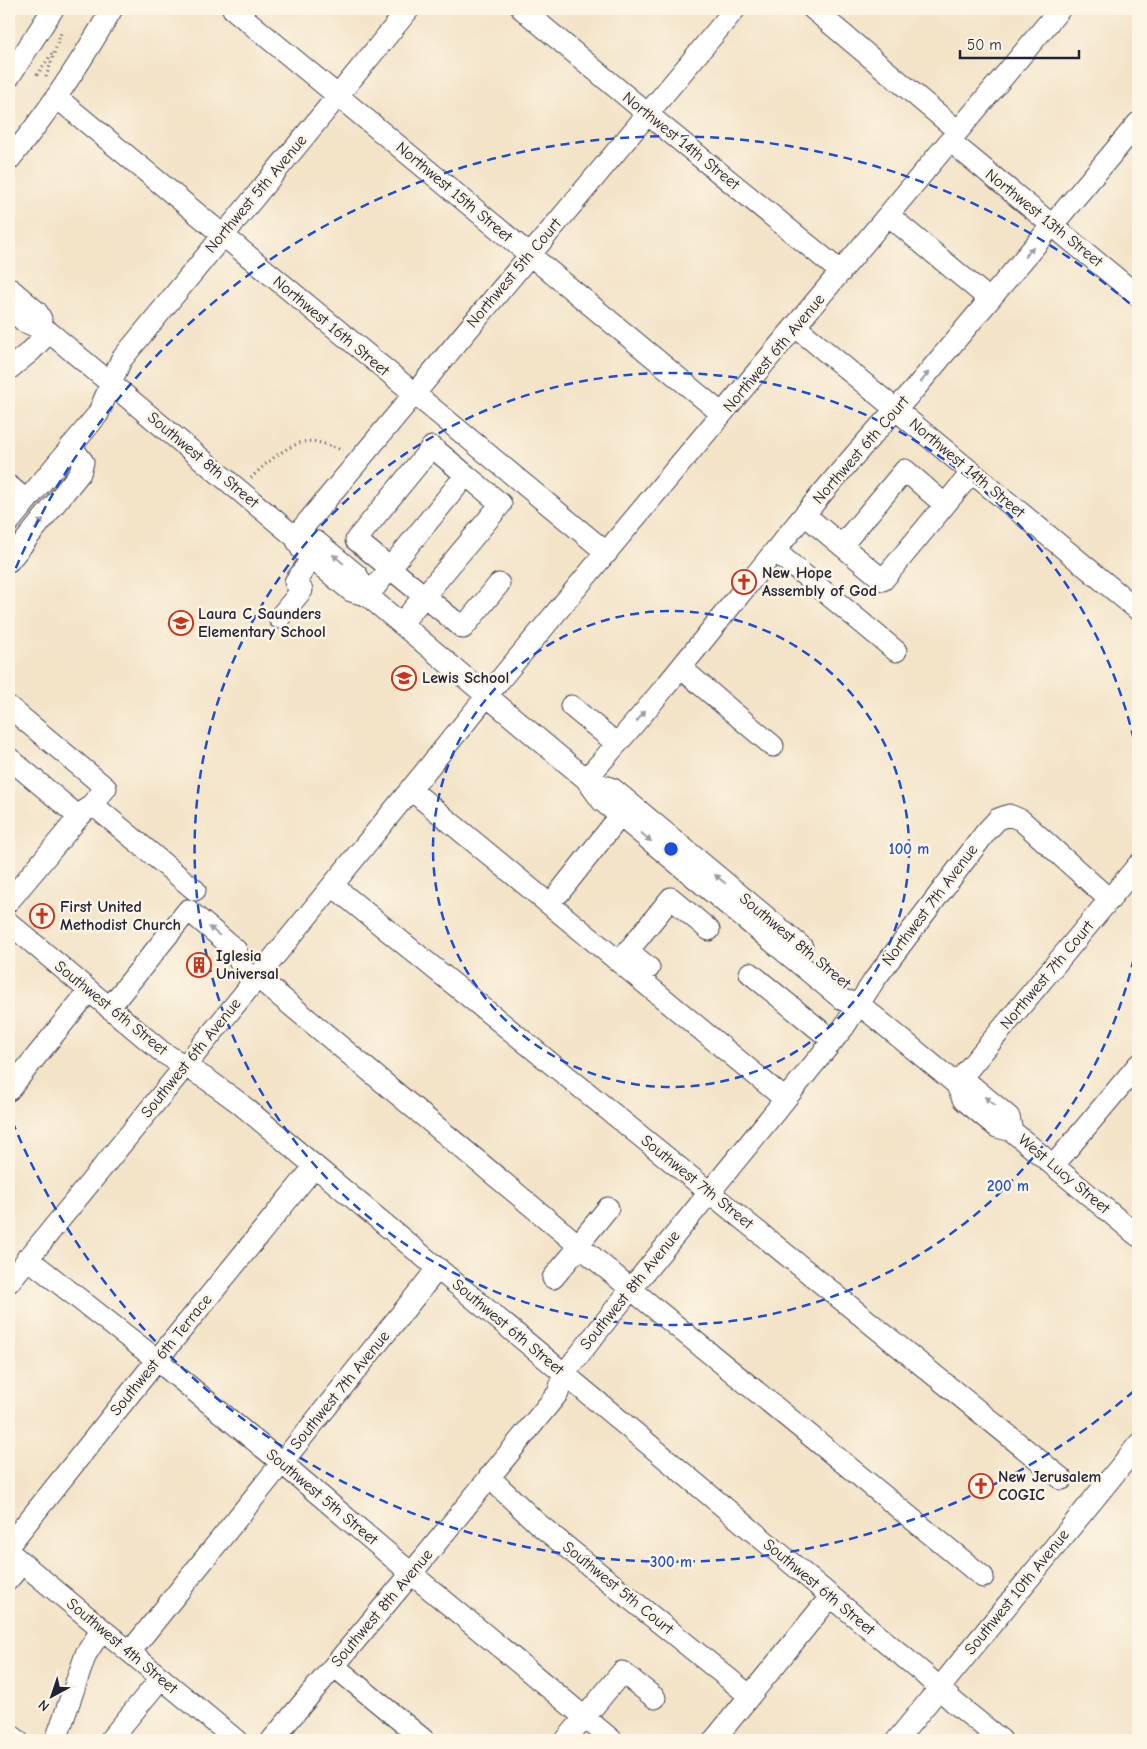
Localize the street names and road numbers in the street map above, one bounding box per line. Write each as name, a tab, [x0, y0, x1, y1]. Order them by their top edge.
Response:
street label: Northwest 14th Street	[619, 88, 743, 194]
street label: Northwest 5th Avenue	[201, 131, 311, 257]
street label: Northwest 15th Street	[392, 138, 516, 246]
street label: Northwest 13th Street	[982, 165, 1106, 271]
street label: Northwest 5th Court	[463, 214, 565, 331]
street label: Northwest 16th Street	[269, 272, 393, 380]
street label: Northwest 6th Avenue	[719, 290, 829, 416]
street label: Northwest 6th Court	[809, 392, 913, 508]
street label: Southwest 8th Street	[144, 408, 262, 512]
street label: Northwest 14th Street	[906, 415, 1029, 522]
street label: Northwest 7th Avenue	[879, 841, 981, 969]
street label: Southwest 8th Street	[736, 889, 854, 993]
street label: Northwest 7th Court	[996, 917, 1098, 1033]
street label: Southwest 6th Street	[51, 957, 171, 1059]
street label: Southwest 6th Avenue	[137, 995, 245, 1121]
street label: Southwest 7th Street	[637, 1131, 757, 1233]
street label: West Lucy Street	[1015, 1131, 1114, 1218]
street label: Southwest 8th Avenue	[576, 1227, 684, 1353]
street label: Southwest 6th Street	[449, 1275, 568, 1379]
street label: Southwest 6th Terrace	[106, 1291, 216, 1419]
street label: Southwest 7th Avenue	[287, 1327, 393, 1453]
street label: Southwest 5th Street	[263, 1445, 382, 1549]
street label: Southwest 10th Avenue	[961, 1526, 1073, 1658]
street label: Southwest 6th Street	[760, 1535, 879, 1639]
street label: Southwest 5th Court	[559, 1538, 677, 1638]
street label: Southwest 8th Avenue	[328, 1546, 436, 1670]
street label: Southwest 4th Street	[63, 1594, 181, 1698]

